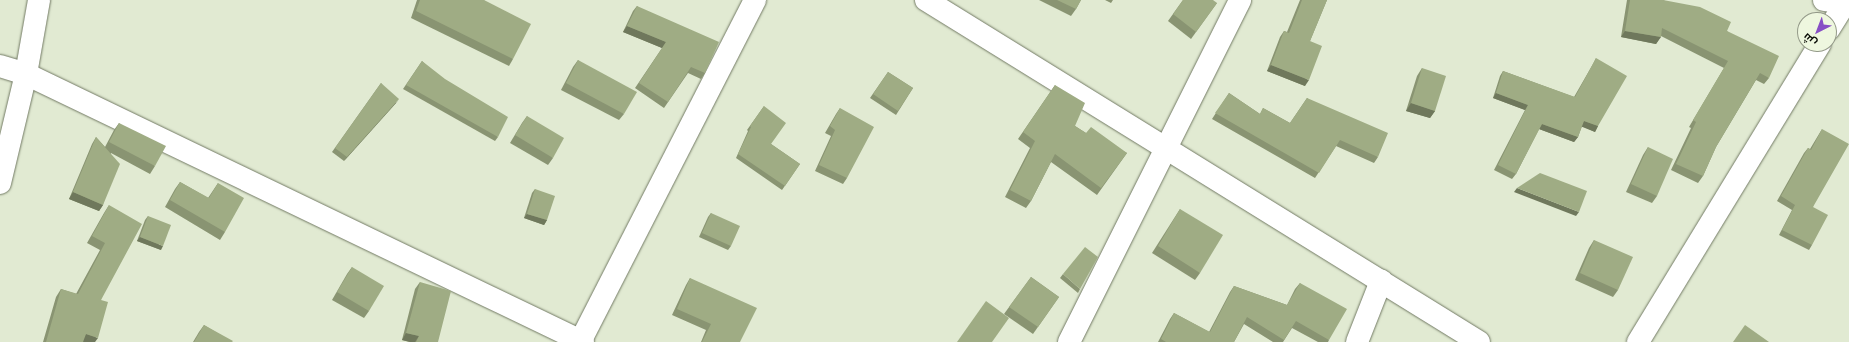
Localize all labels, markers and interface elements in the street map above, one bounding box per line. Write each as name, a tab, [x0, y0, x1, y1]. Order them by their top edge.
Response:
north arrow	[1797, 12, 1837, 52]
text: ش	[1800, 31, 1819, 50]

